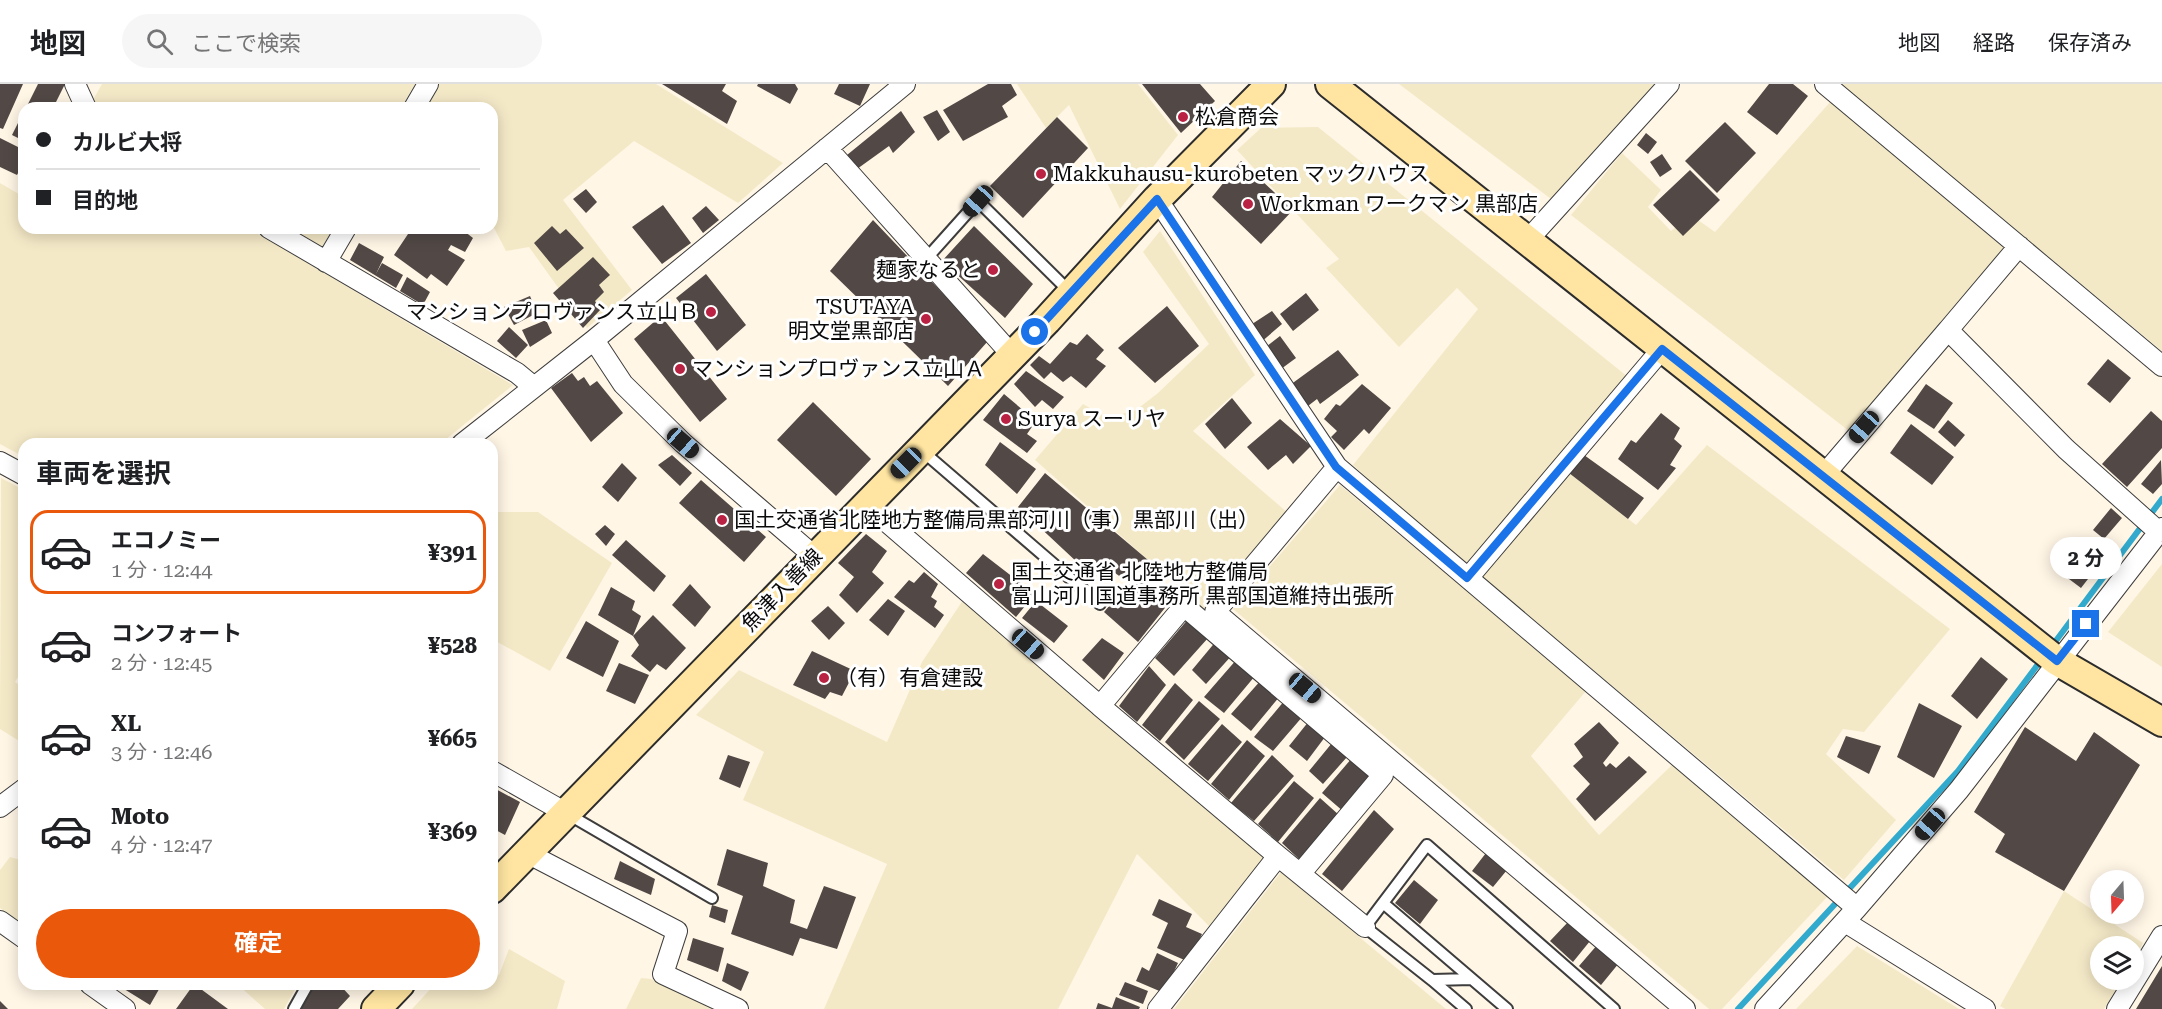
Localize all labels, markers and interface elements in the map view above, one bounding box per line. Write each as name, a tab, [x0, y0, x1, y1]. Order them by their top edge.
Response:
search box	[122, 14, 542, 68]
icon: search	[143, 25, 176, 58]
text: 地図	[30, 27, 86, 60]
text: ここで検索	[191, 31, 301, 56]
text: 地図	[1898, 31, 1940, 55]
text: 経路	[1973, 31, 2015, 55]
text: 保存済み	[2048, 31, 2132, 55]
place label: 松倉商会	[1195, 105, 1279, 129]
marker: 松倉商会	[1176, 110, 1190, 124]
text: カルビ大将	[72, 130, 182, 155]
place label: Makkuhausu-kurobeten マックハウス	[1053, 162, 1429, 186]
marker: Makkuhausu-kurobeten マックハウス	[1034, 167, 1048, 181]
car	[959, 182, 997, 220]
text: 目的地	[72, 188, 138, 213]
place label: Workman ワークマン 黒部店	[1260, 192, 1538, 216]
marker: Workman ワークマン 黒部店	[1241, 197, 1255, 211]
place label: 麺家なると	[876, 258, 981, 282]
marker: 麺家なると	[986, 263, 1000, 277]
place label: TSUTAYA 明文堂黒部店	[788, 295, 914, 343]
place label: マンションプロヴァンス立山Ｂ	[406, 300, 699, 324]
marker: マンションプロヴァンス立山Ｂ	[704, 305, 718, 319]
marker: TSUTAYA 明文堂黒部店	[919, 312, 933, 326]
route start	[1021, 318, 1048, 345]
place label: マンションプロヴァンス立山Ａ	[692, 357, 985, 381]
marker: マンションプロヴァンス立山Ａ	[673, 362, 687, 376]
place label: Surya スーリヤ	[1018, 407, 1166, 431]
car	[1845, 408, 1883, 446]
marker: Surya スーリヤ	[999, 412, 1013, 426]
car	[664, 424, 702, 462]
car	[887, 444, 925, 482]
text: 車両を選択	[36, 458, 171, 490]
place label: 国土交通省北陸地方整備局黒部河川（事）黒部川（出）	[734, 508, 1259, 532]
marker: 国土交通省北陸地方整備局黒部河川（事）黒部川（出）	[715, 513, 729, 527]
icon: car	[39, 525, 93, 579]
text: エコノミー	[111, 528, 221, 553]
callout: 2 分	[2050, 537, 2122, 579]
text: ¥391	[428, 540, 477, 565]
street label: 魚津入善線	[737, 544, 827, 636]
text: 2 分	[2068, 546, 2104, 570]
text: 1 分 · 12:44	[111, 558, 212, 582]
place label: 国土交通省 北陸地方整備局 富山河川国道事務所 黒部国道維持出張所	[1011, 560, 1394, 608]
marker: 国土交通省 北陸地方整備局 富山河川国道事務所 黒部国道維持出張所	[992, 577, 1006, 591]
route end	[2072, 610, 2099, 637]
icon: car	[39, 618, 93, 672]
text: コンフォート	[111, 621, 242, 646]
car	[1009, 625, 1047, 663]
text: ¥528	[428, 633, 477, 658]
text: 2 分 · 12:45	[111, 651, 212, 675]
place label: （有）有倉建設	[836, 666, 983, 690]
car	[1285, 670, 1325, 706]
marker: （有）有倉建設	[817, 671, 831, 685]
icon: car	[39, 711, 93, 765]
text: XL	[111, 711, 141, 736]
text: ¥665	[428, 726, 477, 751]
text: 3 分 · 12:46	[111, 740, 212, 764]
icon: car	[39, 804, 93, 858]
text: Moto	[111, 804, 169, 829]
car	[1911, 805, 1949, 843]
text: ¥369	[428, 819, 477, 844]
text: 4 分 · 12:47	[111, 833, 212, 857]
north arrow	[2090, 870, 2144, 924]
map controls	[2090, 870, 2144, 990]
button: 確定	[36, 909, 480, 978]
button: layers	[2090, 936, 2144, 990]

